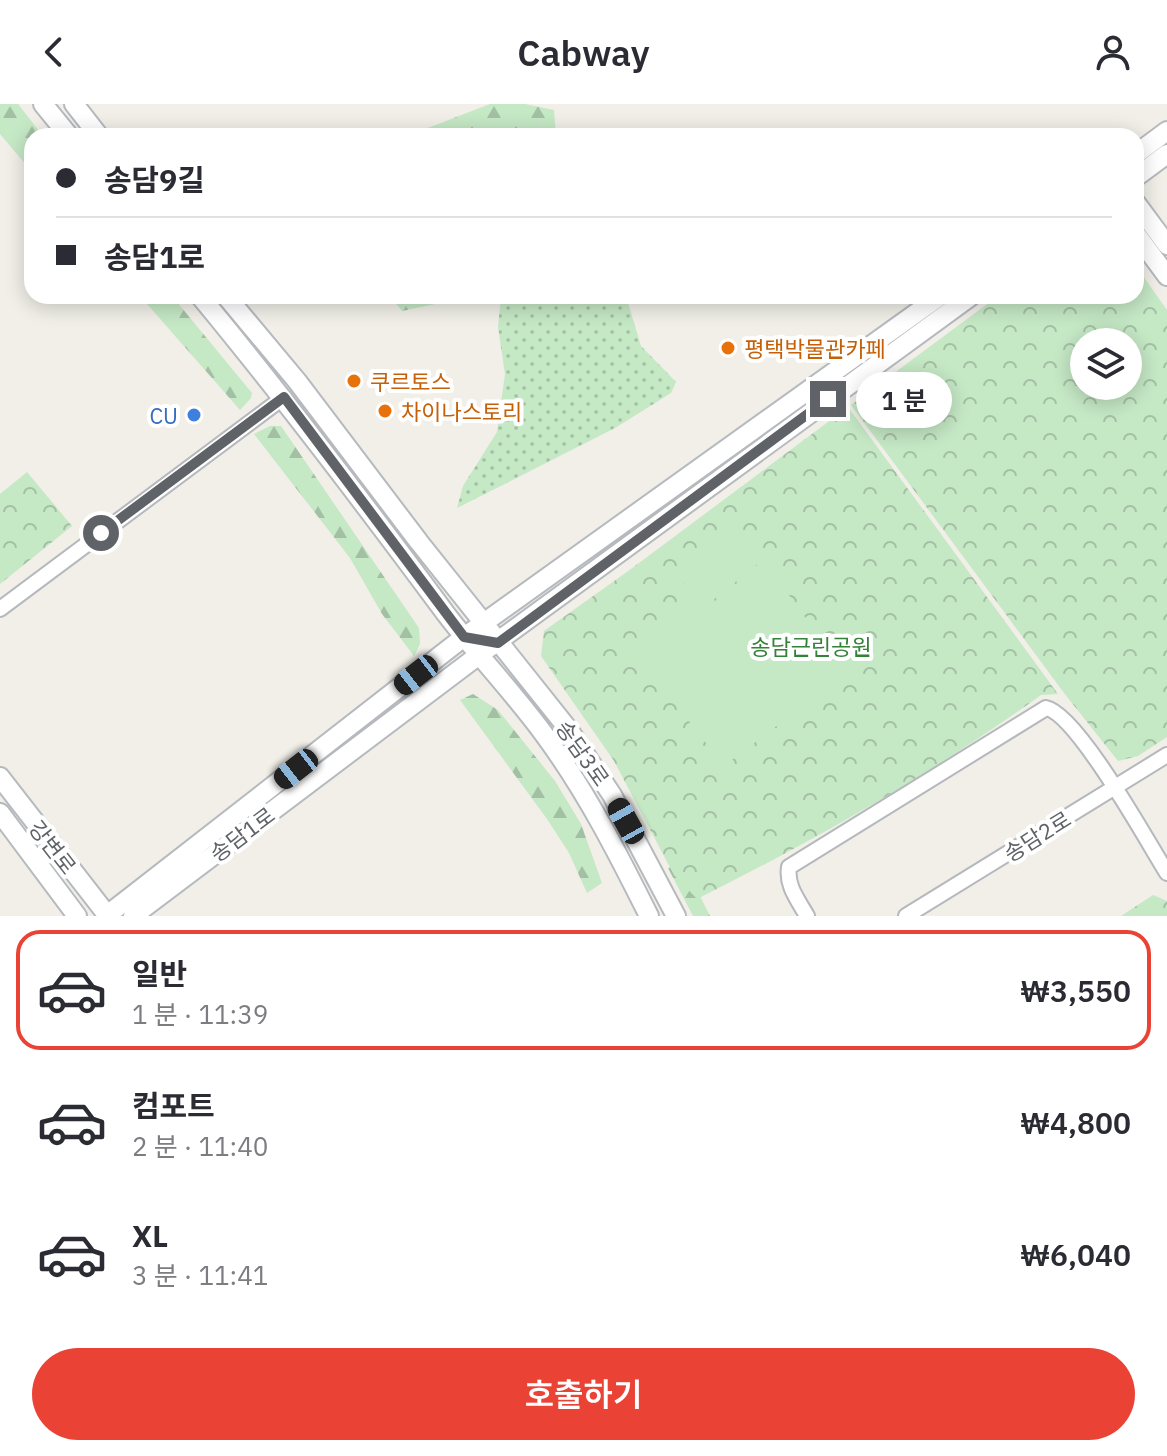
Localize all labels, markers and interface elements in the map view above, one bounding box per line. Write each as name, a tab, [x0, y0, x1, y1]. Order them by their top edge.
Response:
text: Cabway	[517, 29, 650, 76]
icon: back	[32, 30, 76, 74]
icon: person	[1091, 30, 1135, 74]
text: 송담9길	[104, 160, 205, 199]
text: 송담1로	[104, 237, 205, 276]
map controls	[1070, 328, 1142, 400]
button: layers	[1070, 328, 1142, 400]
place label: 평택박물관카페	[744, 334, 886, 363]
marker: 평택박물관카페	[719, 339, 737, 357]
place label: 쿠르토스	[370, 367, 451, 396]
callout: 1 분	[856, 371, 952, 427]
marker: 쿠르토스	[345, 372, 363, 390]
route end	[810, 381, 846, 417]
text: 1 분	[881, 383, 927, 417]
place label: 차이나스토리	[401, 397, 522, 426]
place label: CU	[149, 401, 178, 430]
marker: 차이나스토리	[376, 402, 394, 420]
marker: CU	[185, 406, 203, 424]
route start	[83, 515, 119, 551]
park label: 송담근린공원	[750, 632, 872, 661]
car	[390, 651, 442, 699]
street label: 송담3로	[550, 714, 616, 792]
car	[270, 745, 322, 793]
car	[604, 794, 648, 848]
street label: 송담1로	[204, 800, 280, 868]
street label: 송담2로	[998, 804, 1076, 868]
street label: 강변로	[23, 814, 83, 880]
icon: car	[36, 954, 108, 1026]
text: 일반	[132, 954, 187, 993]
text: ₩3,550	[1020, 971, 1131, 1010]
text: 1 분 · 11:39	[132, 997, 268, 1031]
icon: car	[36, 1086, 108, 1158]
text: 컴포트	[132, 1086, 215, 1125]
text: ₩4,800	[1020, 1103, 1131, 1142]
text: 2 분 · 11:40	[132, 1129, 268, 1163]
text: XL	[132, 1216, 168, 1255]
icon: car	[36, 1218, 108, 1290]
text: ₩6,040	[1020, 1235, 1131, 1274]
text: 3 분 · 11:41	[132, 1258, 268, 1292]
button: 호출하기	[32, 1348, 1135, 1440]

